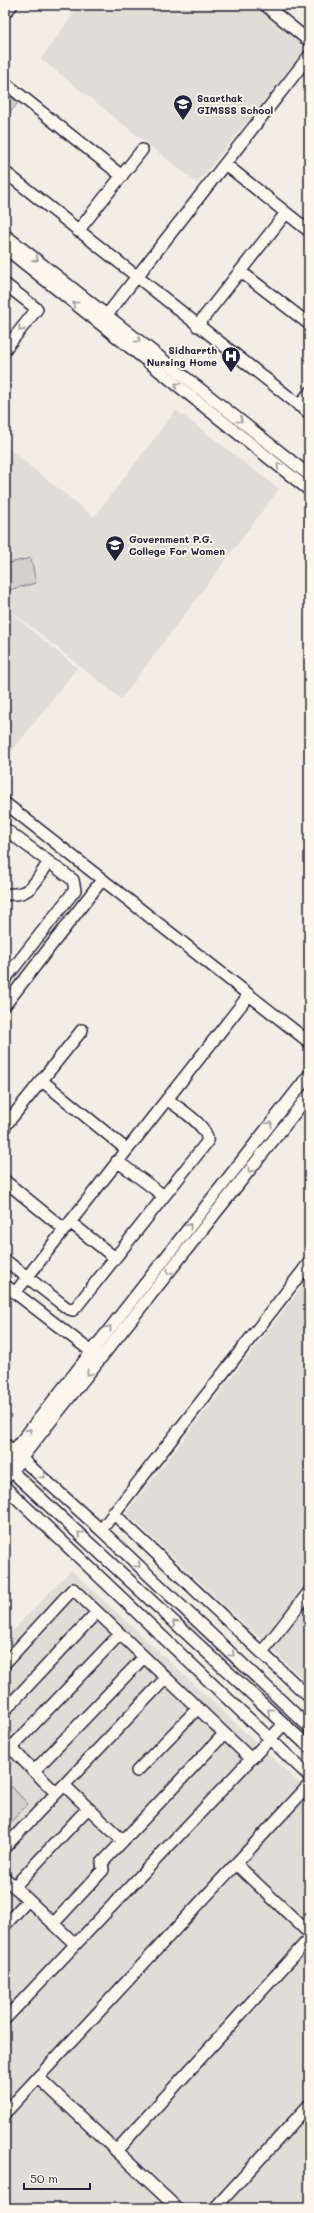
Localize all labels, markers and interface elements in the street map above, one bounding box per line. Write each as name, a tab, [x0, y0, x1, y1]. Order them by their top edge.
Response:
place label: Saarthak GIMSSS School	[197, 91, 273, 117]
school or university icon: Saarthak GIMSSS School	[172, 93, 194, 121]
one-way arrow	[31, 255, 38, 262]
one-way arrow	[73, 301, 80, 308]
one-way arrow	[19, 324, 26, 331]
one-way arrow	[133, 335, 140, 342]
place label: Sidharrth Nursing Home	[147, 343, 217, 369]
hospital icon: Sidharrth Nursing Home	[220, 345, 242, 373]
one-way arrow	[174, 382, 181, 389]
one-way arrow	[235, 416, 242, 423]
one-way arrow	[276, 463, 283, 470]
place label: Government P.G. College For Women	[129, 532, 225, 558]
school or university icon: Government P.G. College For Women	[104, 534, 126, 562]
one-way arrow	[265, 1122, 272, 1129]
one-way arrow	[248, 1165, 255, 1172]
one-way arrow	[185, 1224, 192, 1231]
one-way arrow	[167, 1267, 174, 1274]
one-way arrow	[104, 1326, 111, 1333]
one-way arrow	[86, 1369, 93, 1376]
one-way arrow	[24, 1428, 31, 1435]
one-way arrow	[38, 1472, 46, 1479]
one-way arrow	[77, 1531, 85, 1539]
one-way arrow	[133, 1560, 141, 1568]
one-way arrow	[172, 1620, 180, 1627]
one-way arrow	[228, 1650, 235, 1657]
one-way arrow	[267, 1709, 275, 1716]
scale bar	[24, 2165, 90, 2191]
text: 50 m	[30, 2170, 58, 2186]

